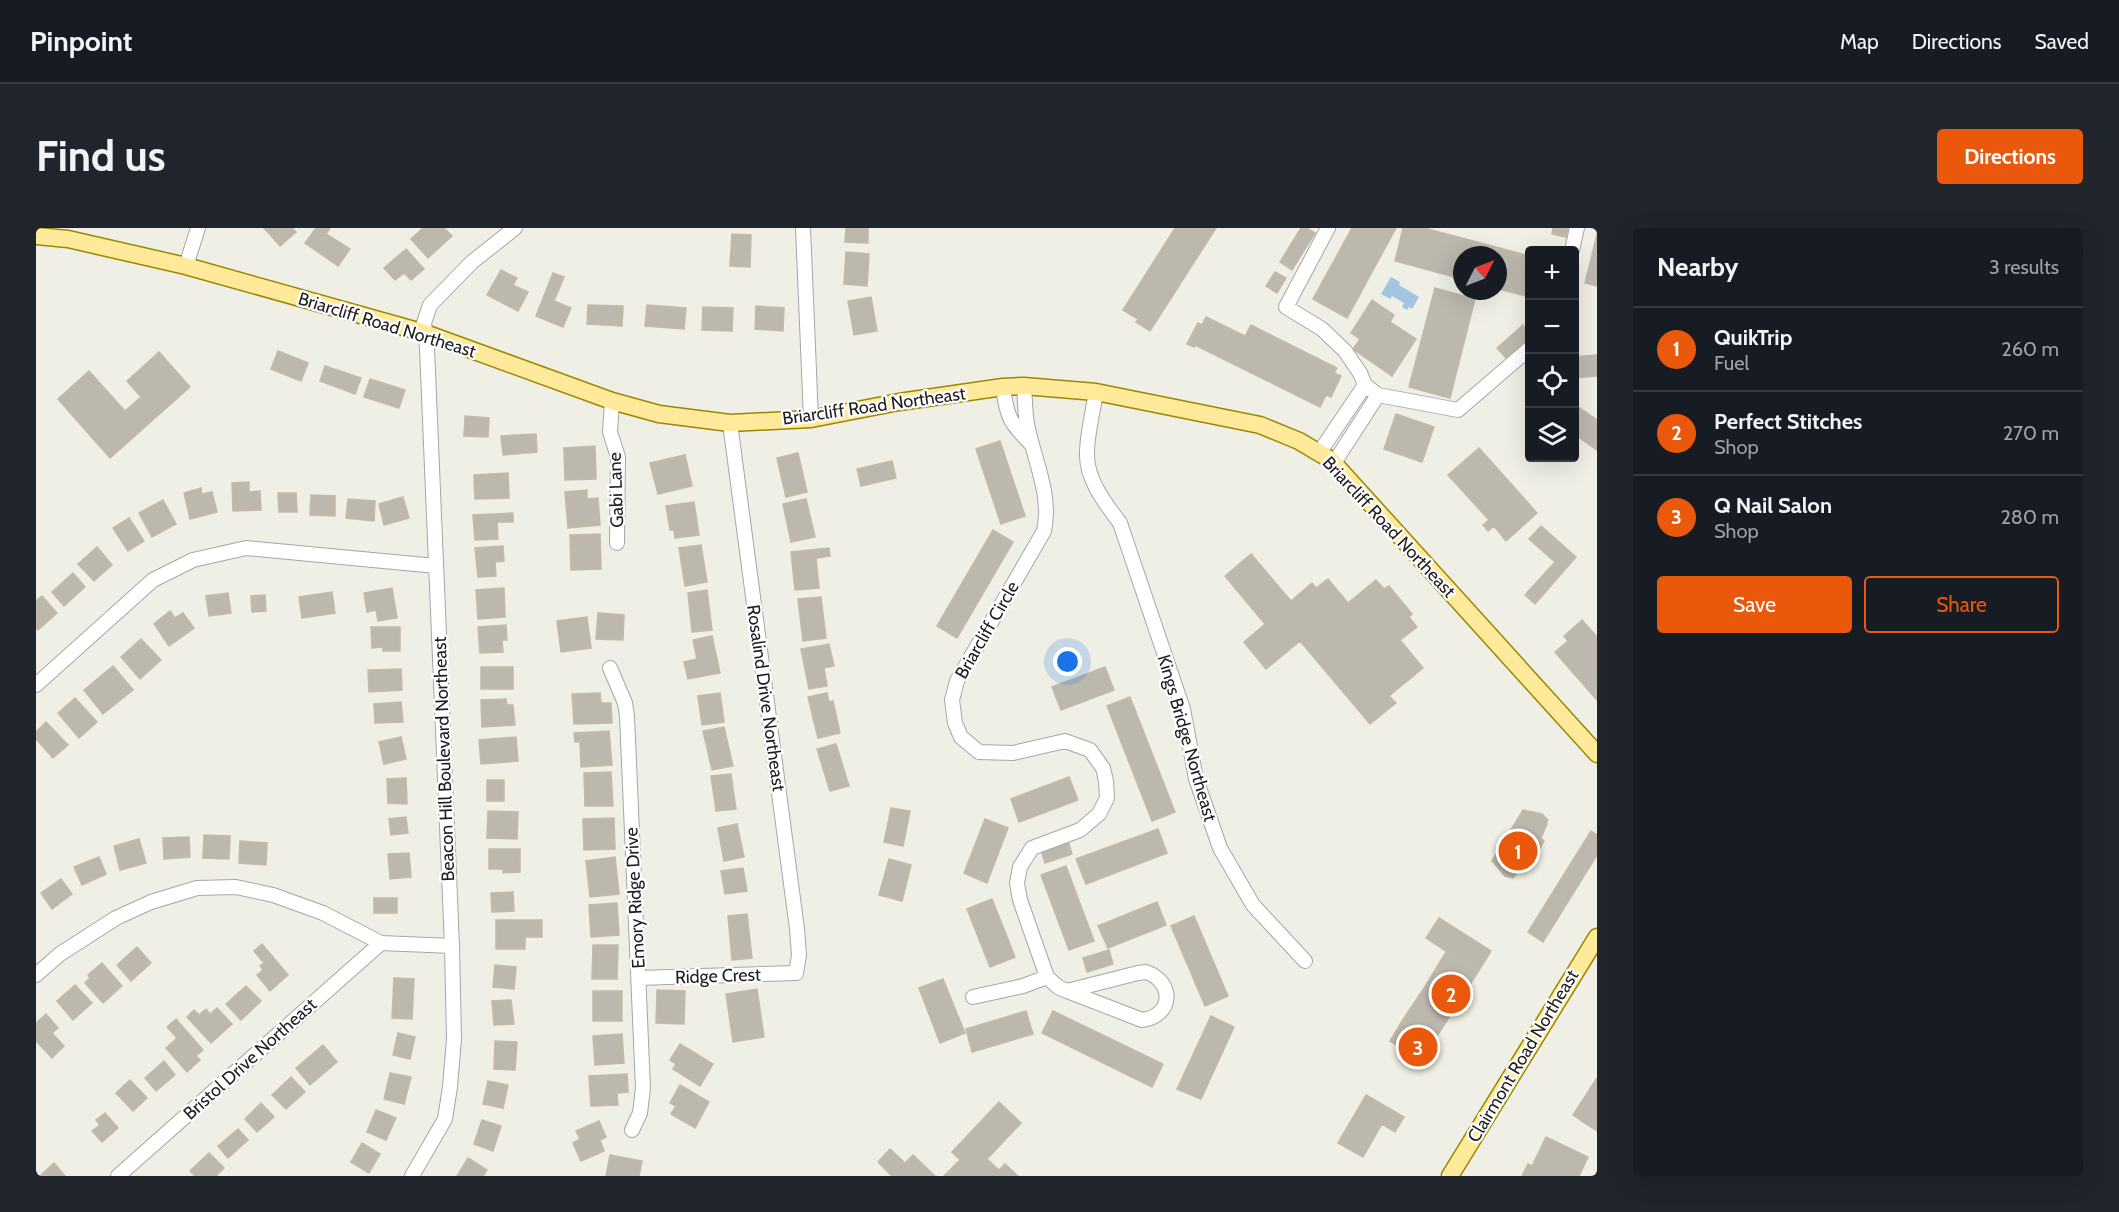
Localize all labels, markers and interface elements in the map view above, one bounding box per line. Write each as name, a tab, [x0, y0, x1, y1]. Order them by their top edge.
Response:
text: Pinpoint	[30, 24, 132, 58]
text: Map	[1840, 29, 1879, 54]
text: Directions	[1912, 29, 2001, 54]
text: Saved	[2034, 29, 2089, 54]
button: Directions	[1937, 129, 2083, 184]
text: Find us	[36, 130, 165, 182]
north arrow	[1453, 246, 1507, 300]
map controls	[1525, 246, 1579, 462]
button: +	[1525, 246, 1579, 300]
text: Nearby	[1657, 251, 1738, 283]
text: 3 results	[1989, 255, 2059, 279]
street label: Briarcliff Road Northeast	[295, 287, 479, 363]
button: −	[1525, 300, 1579, 354]
text: QuikTrip	[1714, 324, 1792, 351]
text: 1	[1673, 337, 1680, 361]
text: 260 m	[2001, 337, 2059, 361]
text: Fuel	[1714, 351, 1749, 375]
button: locate	[1525, 354, 1579, 408]
street label: Briarcliff Road Northeast	[781, 382, 967, 430]
button: layers	[1525, 408, 1579, 462]
text: Perfect Stitches	[1714, 408, 1862, 435]
text: 2	[1671, 421, 1682, 445]
text: 270 m	[2003, 421, 2059, 445]
text: Shop	[1714, 435, 1759, 459]
street label: Gabi Lane	[604, 452, 628, 528]
street label: Briarcliff Road Northeast	[1318, 452, 1460, 602]
text: Q Nail Salon	[1714, 492, 1832, 519]
text: 3	[1671, 505, 1682, 529]
text: 280 m	[2000, 505, 2059, 529]
text: Shop	[1714, 519, 1759, 543]
button: Save	[1657, 576, 1852, 633]
button: Share	[1864, 576, 2059, 633]
street label: Briarcliff Circle	[950, 577, 1024, 683]
street label: Rosalind Drive Northeast	[742, 603, 790, 793]
street label: Beacon Hill Boulevard Northeast	[429, 636, 459, 882]
your location	[1053, 647, 1082, 676]
street label: Kings Bridge Northeast	[1153, 652, 1221, 824]
street label: Emory Ridge Drive	[620, 827, 650, 969]
pin: 1	[1498, 828, 1538, 874]
street label: Ridge Crest	[675, 964, 761, 988]
street label: Clairmont Road Northeast	[1463, 966, 1583, 1146]
pin: 2	[1432, 972, 1470, 1017]
street label: Bristol Drive Northeast	[179, 993, 321, 1125]
pin: 3	[1398, 1024, 1438, 1070]

